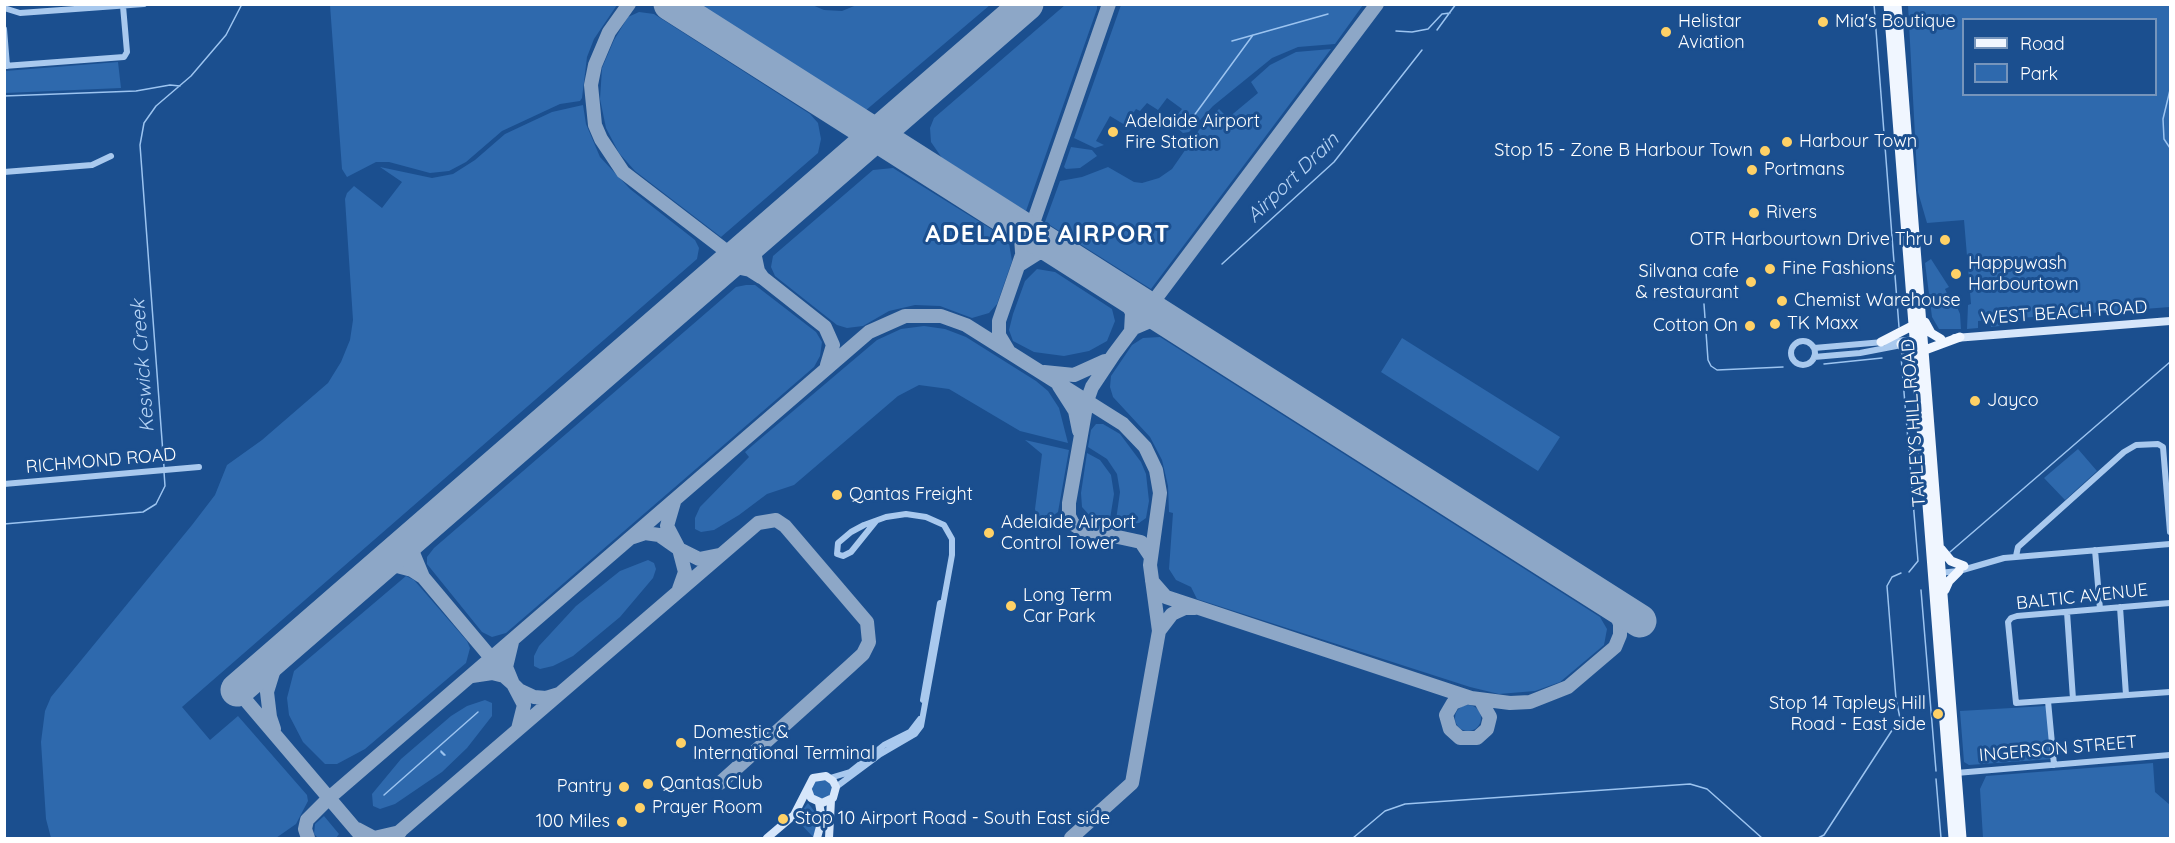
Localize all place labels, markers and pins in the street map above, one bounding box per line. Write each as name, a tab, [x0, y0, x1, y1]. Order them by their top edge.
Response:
place label: Helistar Aviation	[1678, 11, 1745, 54]
place label: Mia's Boutique	[1835, 11, 1956, 33]
marker: Mia's Boutique	[1816, 15, 1830, 29]
marker: Helistar Aviation	[1659, 25, 1673, 39]
place label: Adelaide Airport Fire Station	[1125, 111, 1260, 154]
marker: Adelaide Airport Fire Station	[1106, 125, 1120, 139]
place label: Harbour Town	[1799, 131, 1917, 153]
marker: Harbour Town	[1780, 135, 1794, 149]
place label: Stop 15 - Zone B Harbour Town	[1494, 140, 1753, 162]
marker: Stop 15 - Zone B Harbour Town	[1758, 144, 1772, 158]
place label: Portmans	[1764, 159, 1845, 181]
marker: Portmans	[1745, 163, 1759, 177]
place label: Rivers	[1766, 202, 1817, 224]
marker: Rivers	[1747, 206, 1761, 220]
place label: OTR Harbourtown Drive Thru	[1690, 229, 1933, 251]
marker: OTR Harbourtown Drive Thru	[1938, 233, 1952, 247]
place label: Happywash Harbourtown	[1968, 253, 2079, 296]
place label: Fine Fashions	[1782, 258, 1894, 280]
place label: Silvana cafe & restaurant	[1636, 261, 1739, 304]
marker: Fine Fashions	[1763, 262, 1777, 276]
marker: Happywash Harbourtown	[1949, 267, 1963, 281]
marker: Silvana cafe & restaurant	[1744, 275, 1758, 289]
place label: Chemist Warehouse	[1794, 290, 1961, 312]
marker: Chemist Warehouse	[1775, 294, 1789, 308]
place label: TK Maxx	[1787, 313, 1858, 335]
place label: Cotton On	[1653, 315, 1738, 337]
marker: TK Maxx	[1768, 317, 1782, 331]
marker: Cotton On	[1743, 319, 1757, 333]
place label: Jayco	[1987, 390, 2039, 412]
marker: Jayco	[1968, 394, 1982, 408]
place label: Qantas Freight	[849, 484, 973, 506]
marker: Qantas Freight	[830, 488, 844, 502]
place label: Adelaide Airport Control Tower	[1001, 512, 1136, 554]
marker: Adelaide Airport Control Tower	[982, 526, 996, 540]
place label: Long Term Car Park	[1023, 585, 1112, 628]
marker: Long Term Car Park	[1004, 599, 1018, 613]
place label: Stop 14 Tapleys Hill Road - East side	[1769, 693, 1926, 736]
marker: Stop 14 Tapleys Hill Road - East side	[1931, 707, 1945, 721]
place label: Domestic & International Terminal	[693, 722, 875, 764]
marker: Domestic & International Terminal	[674, 736, 688, 750]
place label: Qantas Club	[660, 773, 763, 795]
place label: Pantry	[557, 776, 612, 798]
marker: Qantas Club	[641, 777, 655, 791]
marker: Pantry	[617, 780, 631, 794]
place label: Prayer Room	[652, 797, 763, 819]
marker: Prayer Room	[633, 801, 647, 815]
place label: Stop 10 Airport Road - South East side	[795, 808, 1110, 830]
place label: 100 Miles	[536, 811, 610, 833]
marker: Stop 10 Airport Road - South East side	[776, 812, 790, 826]
marker: 100 Miles	[615, 815, 629, 829]

